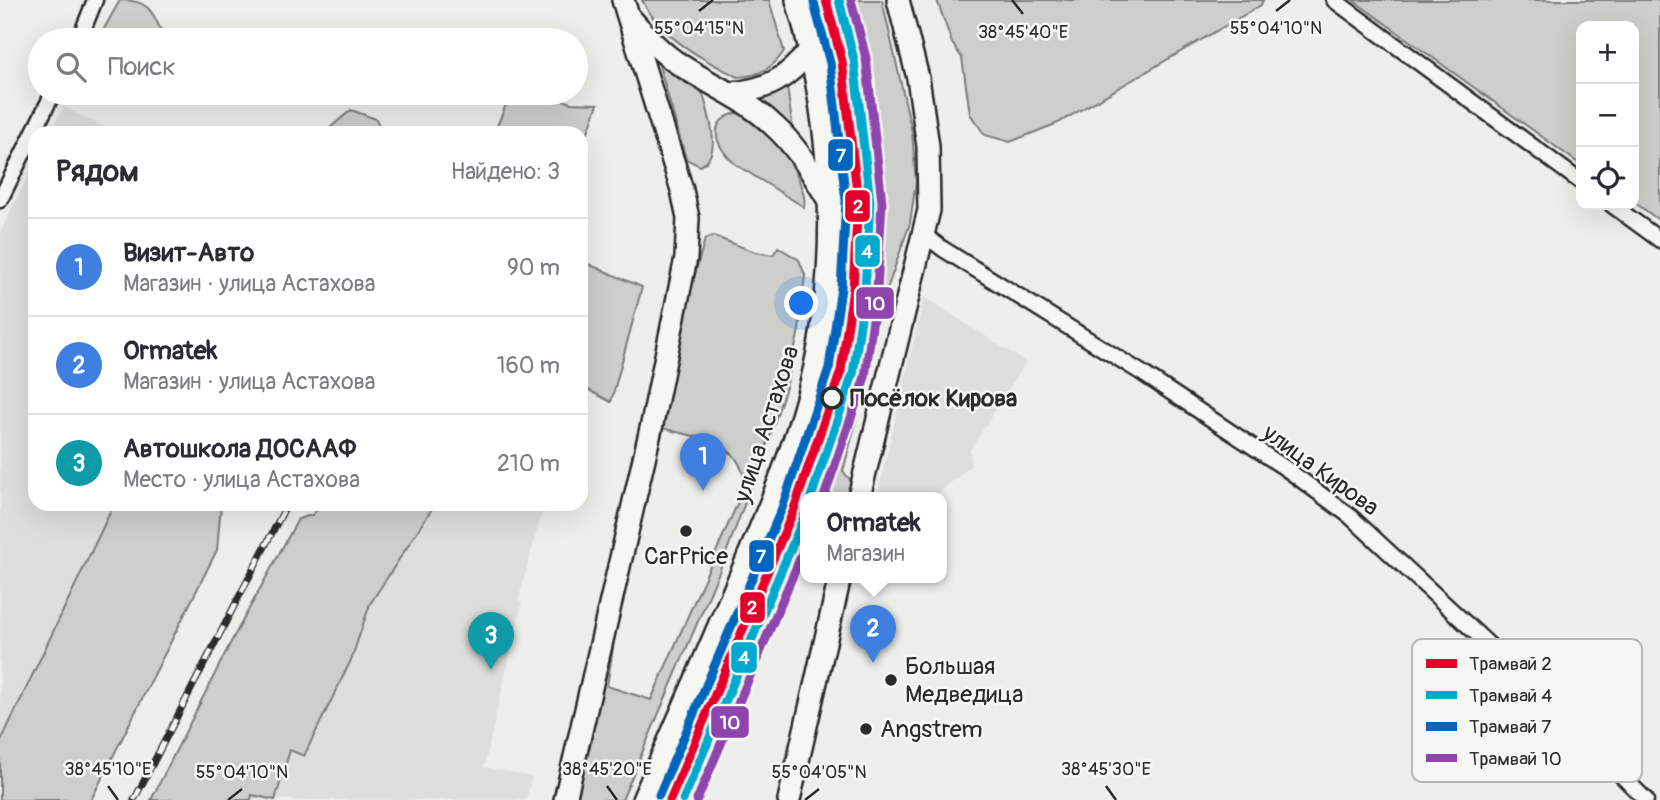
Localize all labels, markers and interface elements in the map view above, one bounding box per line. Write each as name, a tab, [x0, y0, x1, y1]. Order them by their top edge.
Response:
text: 55°04'15"N	[654, 17, 744, 40]
text: 55°04'10"N	[1230, 17, 1322, 40]
text: 38°45'40"E	[978, 21, 1068, 44]
map controls	[1576, 21, 1639, 210]
button: +	[1576, 21, 1639, 84]
search box	[28, 28, 588, 105]
icon: search	[52, 48, 90, 86]
text: Поиск	[108, 51, 176, 83]
button: −	[1576, 84, 1639, 147]
line badge: 7	[827, 138, 854, 172]
text: 7	[836, 144, 847, 168]
button: locate	[1576, 147, 1639, 210]
text: Рядом	[56, 153, 139, 190]
text: Найдено: 3	[451, 157, 560, 186]
line badge: 2	[844, 189, 871, 223]
text: 2	[853, 195, 864, 219]
line badge: 4	[854, 234, 881, 268]
text: Визит-Авто	[123, 237, 254, 269]
text: 4	[861, 240, 873, 264]
text: 1	[75, 253, 84, 282]
text: 90 m	[507, 253, 560, 282]
text: Магазин · улица Астахова	[123, 269, 376, 298]
your location	[784, 286, 818, 320]
line badge: 10	[855, 286, 895, 320]
text: 10	[865, 292, 885, 316]
text: Ormatek	[123, 335, 217, 367]
street label: улица Астахова	[727, 342, 805, 507]
text: 2	[73, 351, 85, 380]
text: 160 m	[496, 351, 560, 380]
text: Магазин · улица Астахова	[123, 367, 376, 396]
place label: Посёлок Кирова	[850, 384, 1017, 413]
marker: Посёлок Кирова	[821, 387, 843, 409]
street label: улица Кирова	[1256, 418, 1385, 522]
text: Автошкола ДОСААФ	[123, 433, 356, 465]
pin: 1	[680, 433, 726, 491]
text: 3	[73, 449, 85, 478]
text: 210 m	[497, 449, 560, 478]
text: Место · улица Астахова	[123, 465, 360, 494]
popup	[800, 492, 947, 583]
text: Ormatek	[826, 507, 921, 539]
marker: CarPrice	[678, 523, 694, 539]
line badge: 7	[748, 539, 775, 573]
text: Магазин	[826, 539, 905, 568]
place label: CarPrice	[644, 542, 728, 571]
text: 7	[756, 545, 767, 569]
line badge: 2	[739, 591, 766, 624]
text: 2	[747, 596, 758, 620]
pin: 2	[850, 605, 896, 663]
pin: 3	[468, 612, 514, 670]
legend	[1412, 639, 1642, 782]
line badge: 4	[730, 641, 758, 674]
text: 4	[738, 646, 750, 670]
place label: Большая Медведица	[905, 652, 1023, 709]
text: Трамвай 2	[1469, 652, 1552, 676]
marker: Большая Медведица	[883, 672, 899, 688]
text: Трамвай 4	[1469, 684, 1552, 708]
line badge: 10	[710, 705, 750, 739]
text: 10	[720, 711, 740, 735]
place label: Angstrem	[880, 715, 983, 744]
text: Трамвай 7	[1469, 715, 1551, 739]
marker: Angstrem	[858, 721, 874, 737]
text: Трамвай 10	[1469, 747, 1562, 771]
text: 38°45'10"E	[65, 758, 151, 781]
text: 38°45'20"E	[562, 758, 652, 781]
text: 38°45'30"E	[1061, 758, 1151, 781]
text: 55°04'10"N	[196, 761, 288, 784]
text: 55°04'05"N	[771, 761, 867, 784]

